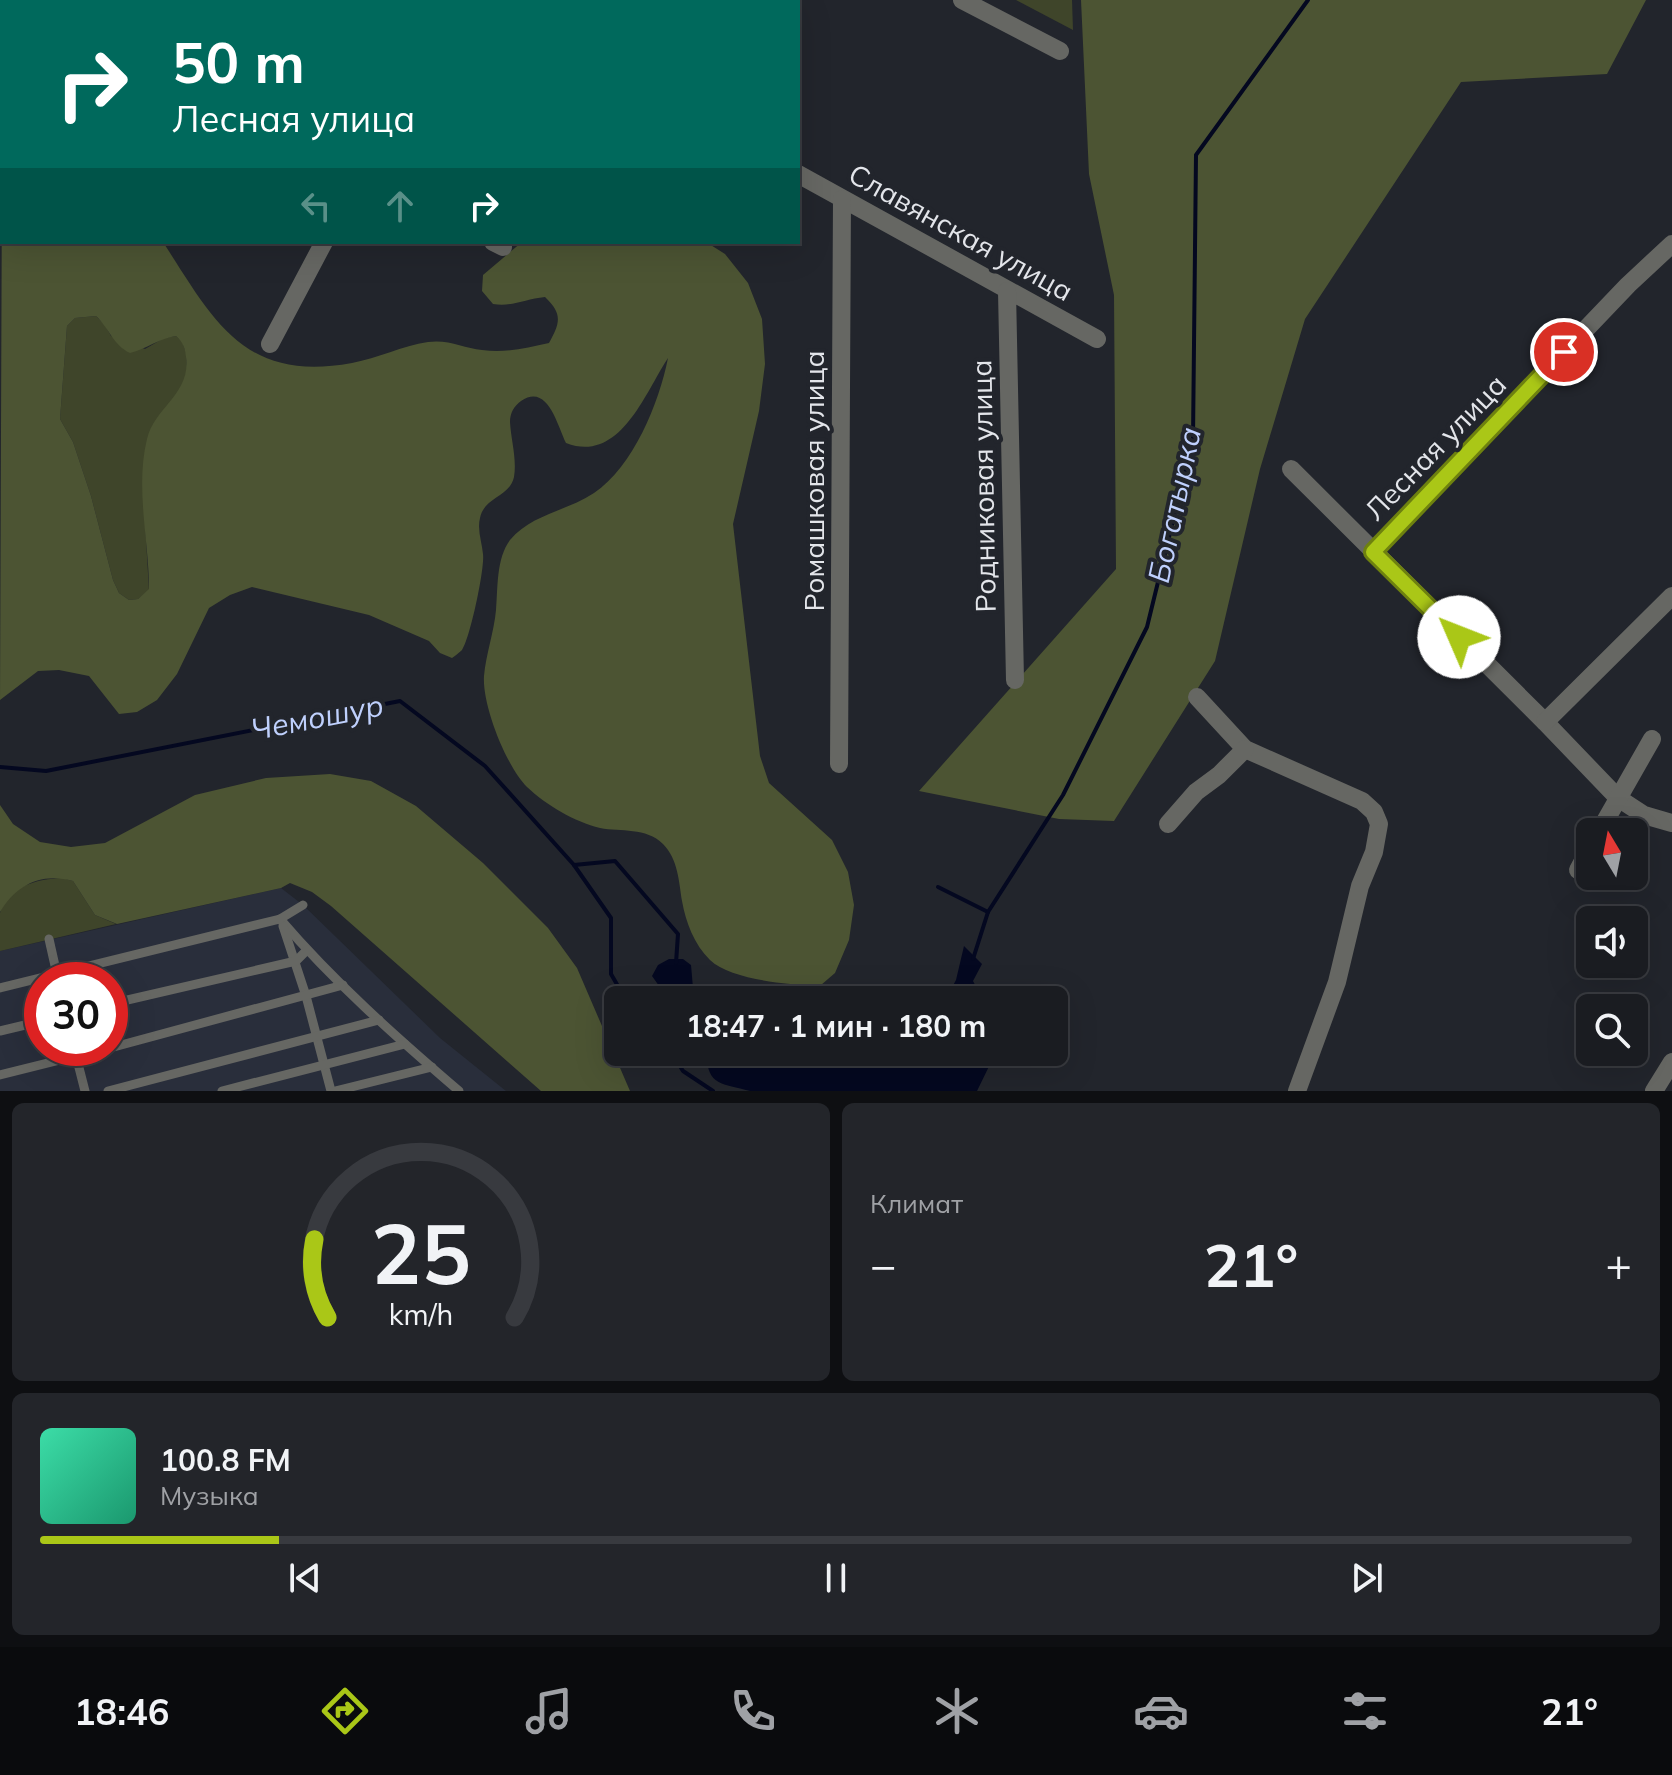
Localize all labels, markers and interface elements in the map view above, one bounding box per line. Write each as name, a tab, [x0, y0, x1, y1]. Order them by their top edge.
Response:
text: 50 m	[172, 27, 305, 97]
icon: right	[40, 32, 144, 136]
text: Лесная улица	[172, 96, 415, 141]
street label: Славянская улица	[843, 156, 1079, 308]
icon: left	[294, 184, 338, 228]
icon: ahead	[378, 184, 422, 228]
icon: right	[462, 184, 506, 228]
pin	[1530, 318, 1598, 386]
icon: arrive	[1542, 330, 1586, 374]
street label: Ромашковая улица	[796, 350, 831, 612]
street label: Родниковая улица	[963, 359, 1003, 613]
street label: Лесная улица	[1357, 367, 1513, 527]
water label: Богатырка	[1139, 424, 1209, 586]
position arrow	[1417, 595, 1501, 679]
water label: Чемошур	[248, 686, 386, 748]
north arrow	[1576, 818, 1648, 890]
map controls	[1576, 818, 1648, 1066]
button: sound	[1576, 906, 1648, 978]
speed limit sign: 30	[24, 962, 128, 1066]
button: search	[1576, 994, 1648, 1066]
text: 18:47 · 1 мин · 180 m	[686, 1007, 986, 1045]
text: Климат	[870, 1187, 963, 1220]
text: 25	[371, 1200, 471, 1305]
text: 21°	[1204, 1227, 1298, 1302]
text: −	[870, 1237, 896, 1292]
text: +	[1606, 1237, 1632, 1292]
text: km/h	[389, 1296, 453, 1332]
text: 100.8 FM	[160, 1441, 291, 1479]
text: Музыка	[160, 1479, 259, 1512]
icon: previous	[283, 1556, 327, 1600]
icon: pause	[814, 1556, 858, 1600]
icon: next	[1345, 1556, 1389, 1600]
icon: directions	[317, 1683, 373, 1739]
icon: music	[521, 1683, 577, 1739]
icon: phone	[725, 1683, 781, 1739]
icon: climate	[929, 1683, 985, 1739]
icon: car	[1133, 1683, 1189, 1739]
icon: filters	[1337, 1683, 1393, 1739]
text: 18:46	[74, 1689, 169, 1734]
text: 21°	[1541, 1689, 1598, 1734]

